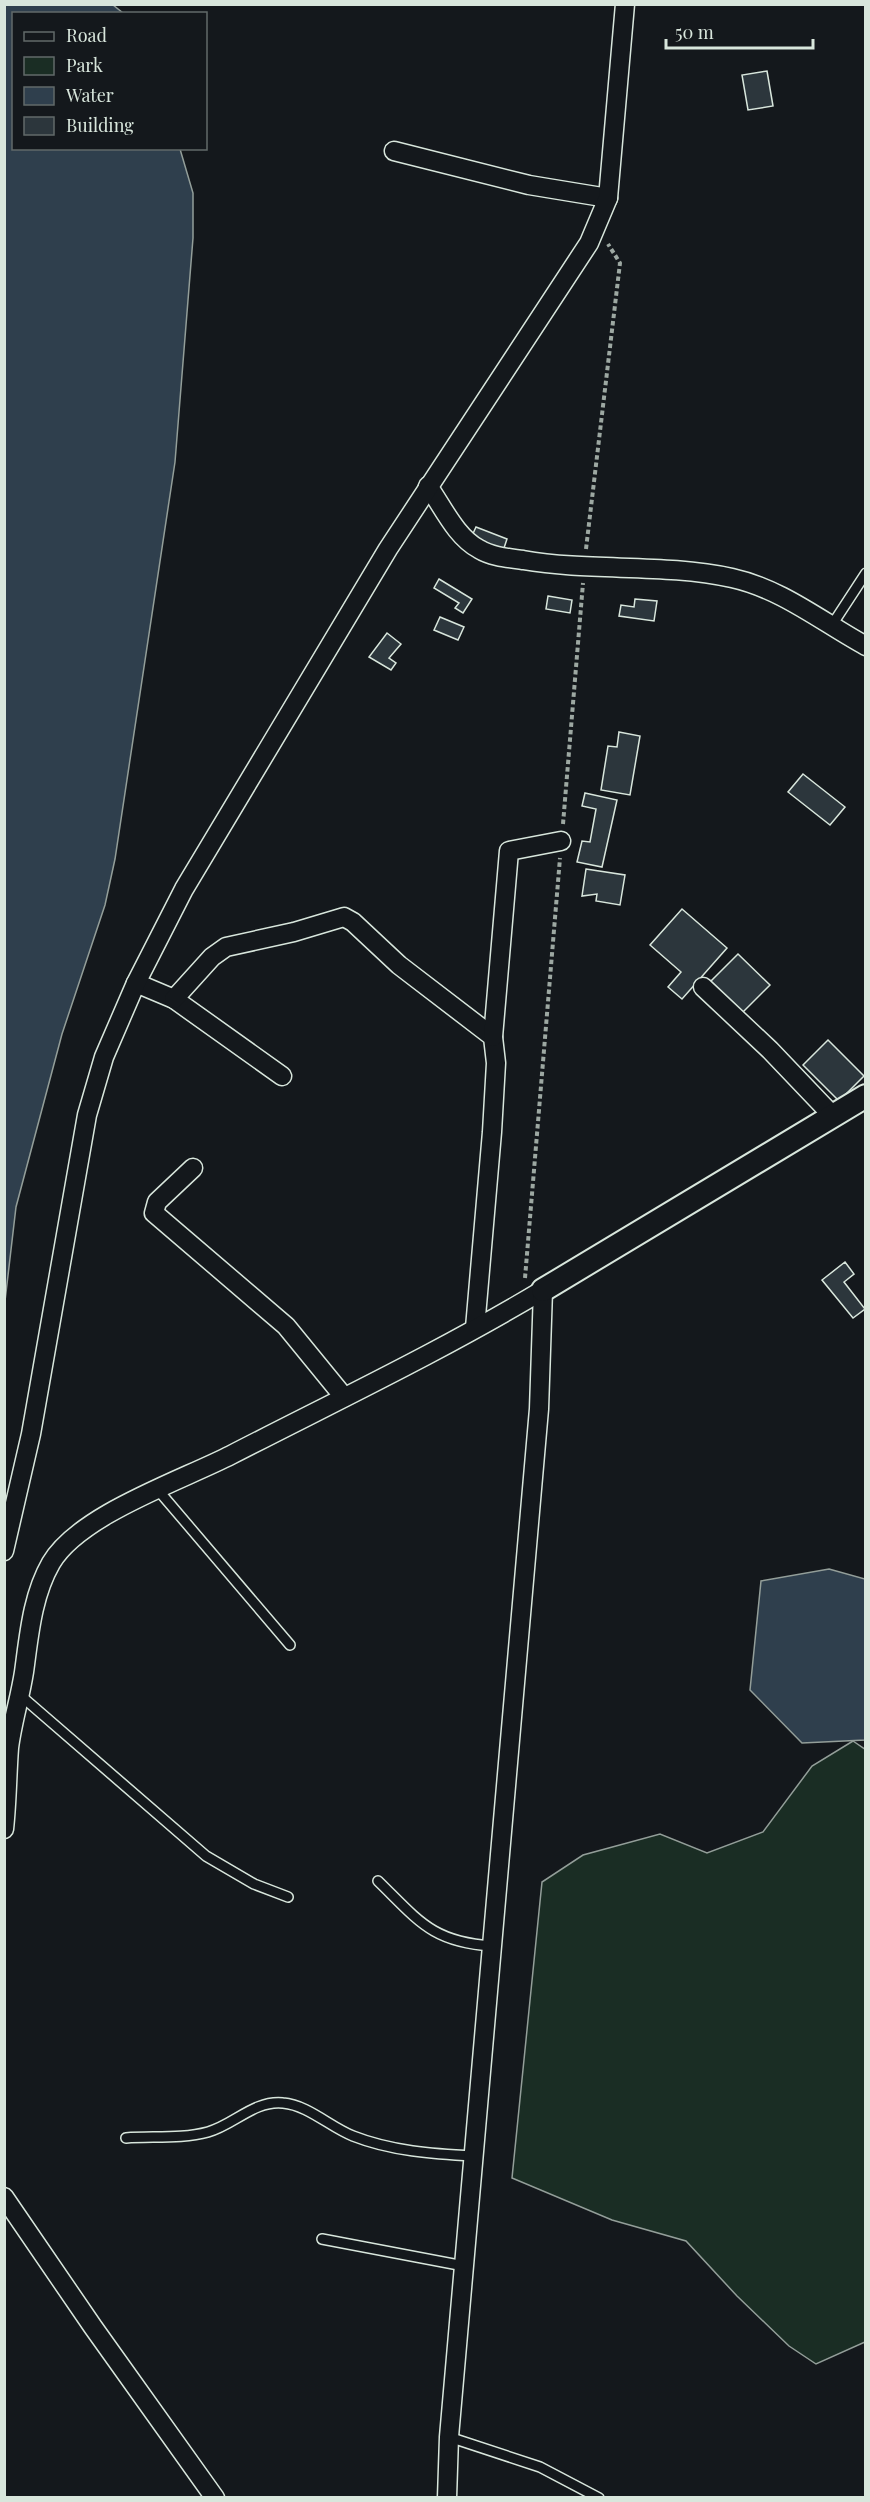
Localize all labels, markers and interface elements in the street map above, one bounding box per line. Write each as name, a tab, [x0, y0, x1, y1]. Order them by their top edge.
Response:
legend	[12, 12, 207, 150]
scale bar	[666, 12, 813, 50]
text: 50 m	[675, 20, 714, 44]
text: Road	[66, 23, 107, 47]
text: Park	[66, 53, 103, 77]
text: Water	[65, 83, 114, 107]
text: Building	[66, 113, 134, 137]

